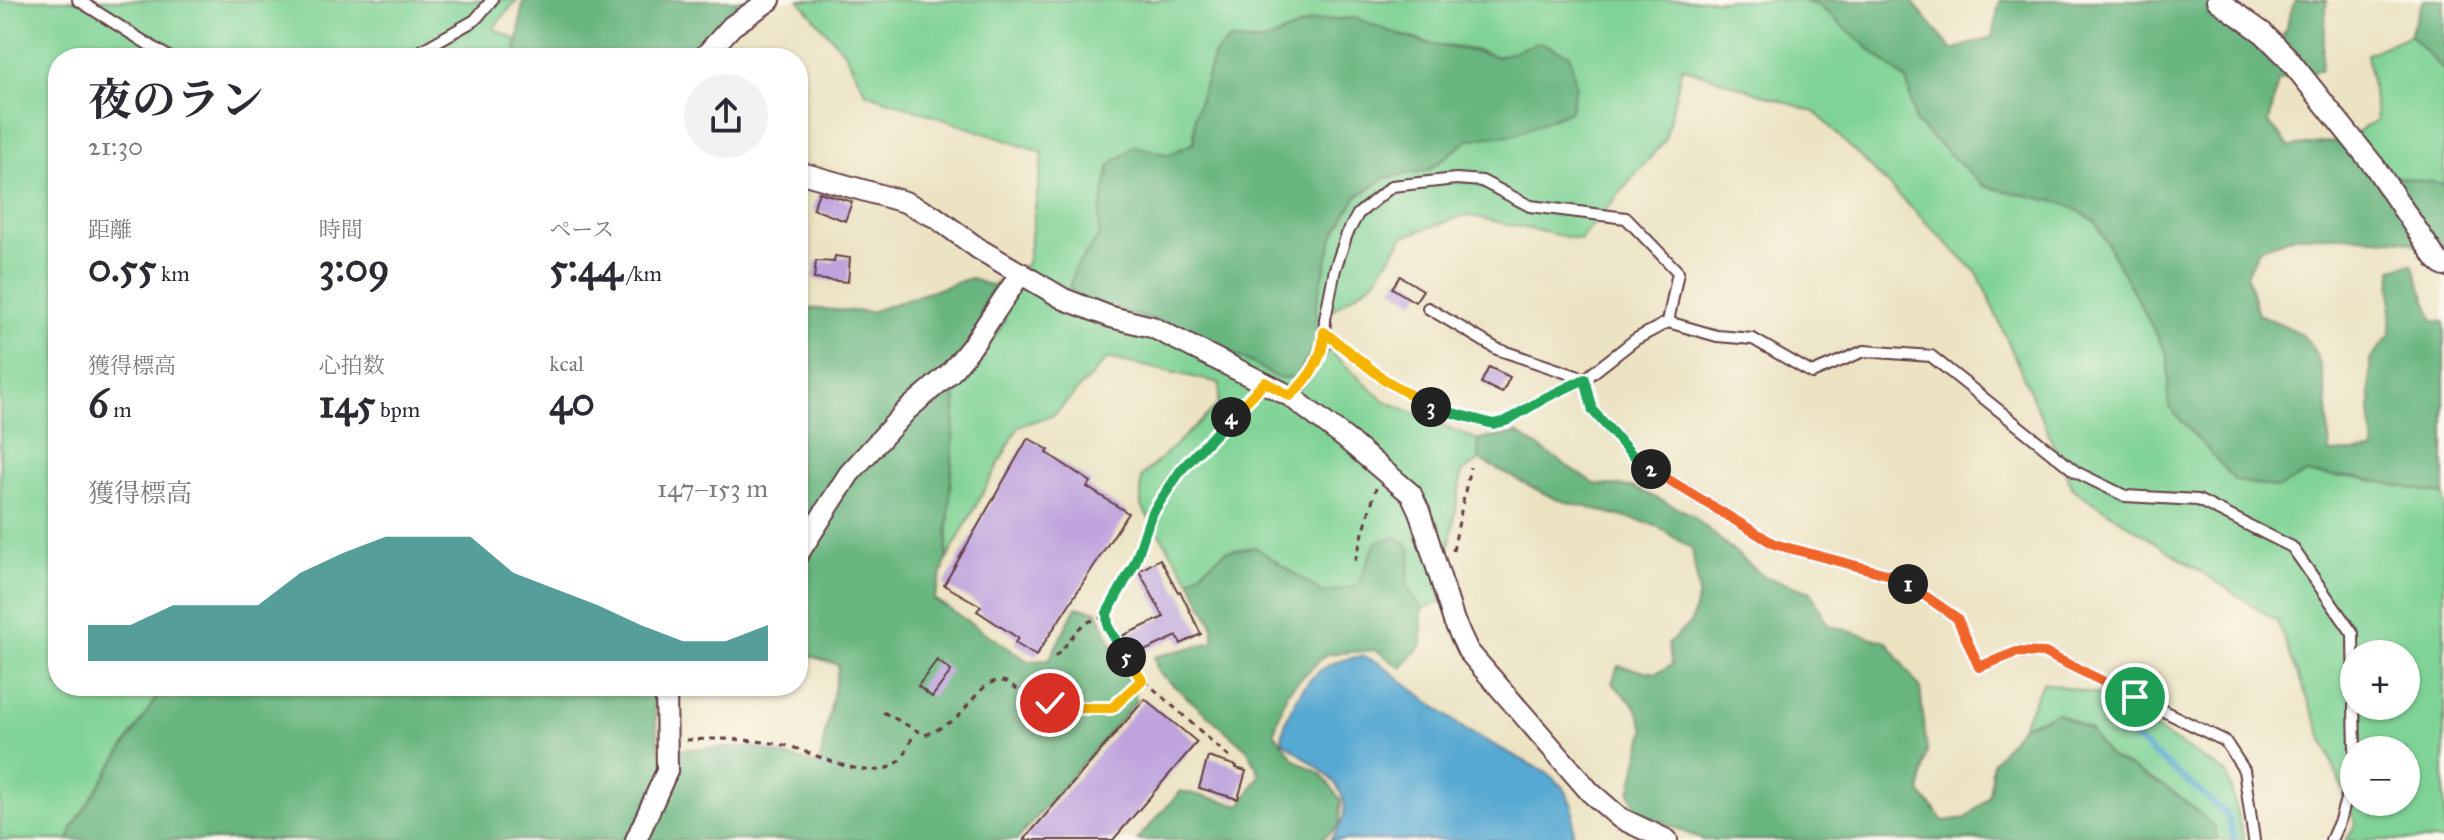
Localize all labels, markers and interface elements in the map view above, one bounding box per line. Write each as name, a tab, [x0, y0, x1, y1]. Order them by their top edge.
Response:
text: 夜のラン	[88, 73, 264, 127]
button: share	[684, 74, 768, 158]
text: 21:30	[88, 130, 143, 162]
text: 距離	[88, 216, 132, 243]
text: 時間	[319, 216, 363, 243]
text: ペース	[549, 216, 614, 243]
text: 0.55	[88, 243, 156, 292]
text: 3:09	[319, 243, 390, 292]
text: 5:44	[549, 243, 623, 292]
text: km	[156, 260, 190, 287]
text: /km	[623, 260, 662, 287]
text: kcal	[549, 350, 584, 377]
text: 獲得標高	[88, 352, 176, 379]
text: 心拍数	[319, 352, 385, 379]
text: 40	[549, 377, 595, 426]
text: 6	[88, 379, 109, 428]
text: 145	[319, 379, 375, 428]
pin: 3	[1411, 387, 1451, 427]
text: 3	[1427, 393, 1435, 420]
text: m	[109, 396, 132, 423]
text: bpm	[375, 396, 420, 423]
pin: 4	[1211, 397, 1251, 437]
text: 4	[1225, 403, 1237, 430]
pin: 2	[1631, 449, 1671, 489]
text: 2	[1646, 455, 1656, 482]
text: 147–153 m	[657, 472, 768, 504]
text: 獲得標高	[88, 477, 192, 509]
pin: 1	[1888, 564, 1928, 604]
text: 1	[1904, 570, 1912, 597]
pin: 5	[1106, 637, 1146, 677]
map controls	[2340, 640, 2420, 816]
button: +	[2340, 640, 2420, 720]
text: 5	[1121, 643, 1131, 670]
pin	[2101, 663, 2169, 731]
pin	[1016, 669, 1084, 737]
icon: arrive	[2113, 675, 2157, 719]
icon: check	[1028, 681, 1072, 725]
button: −	[2340, 736, 2420, 816]

